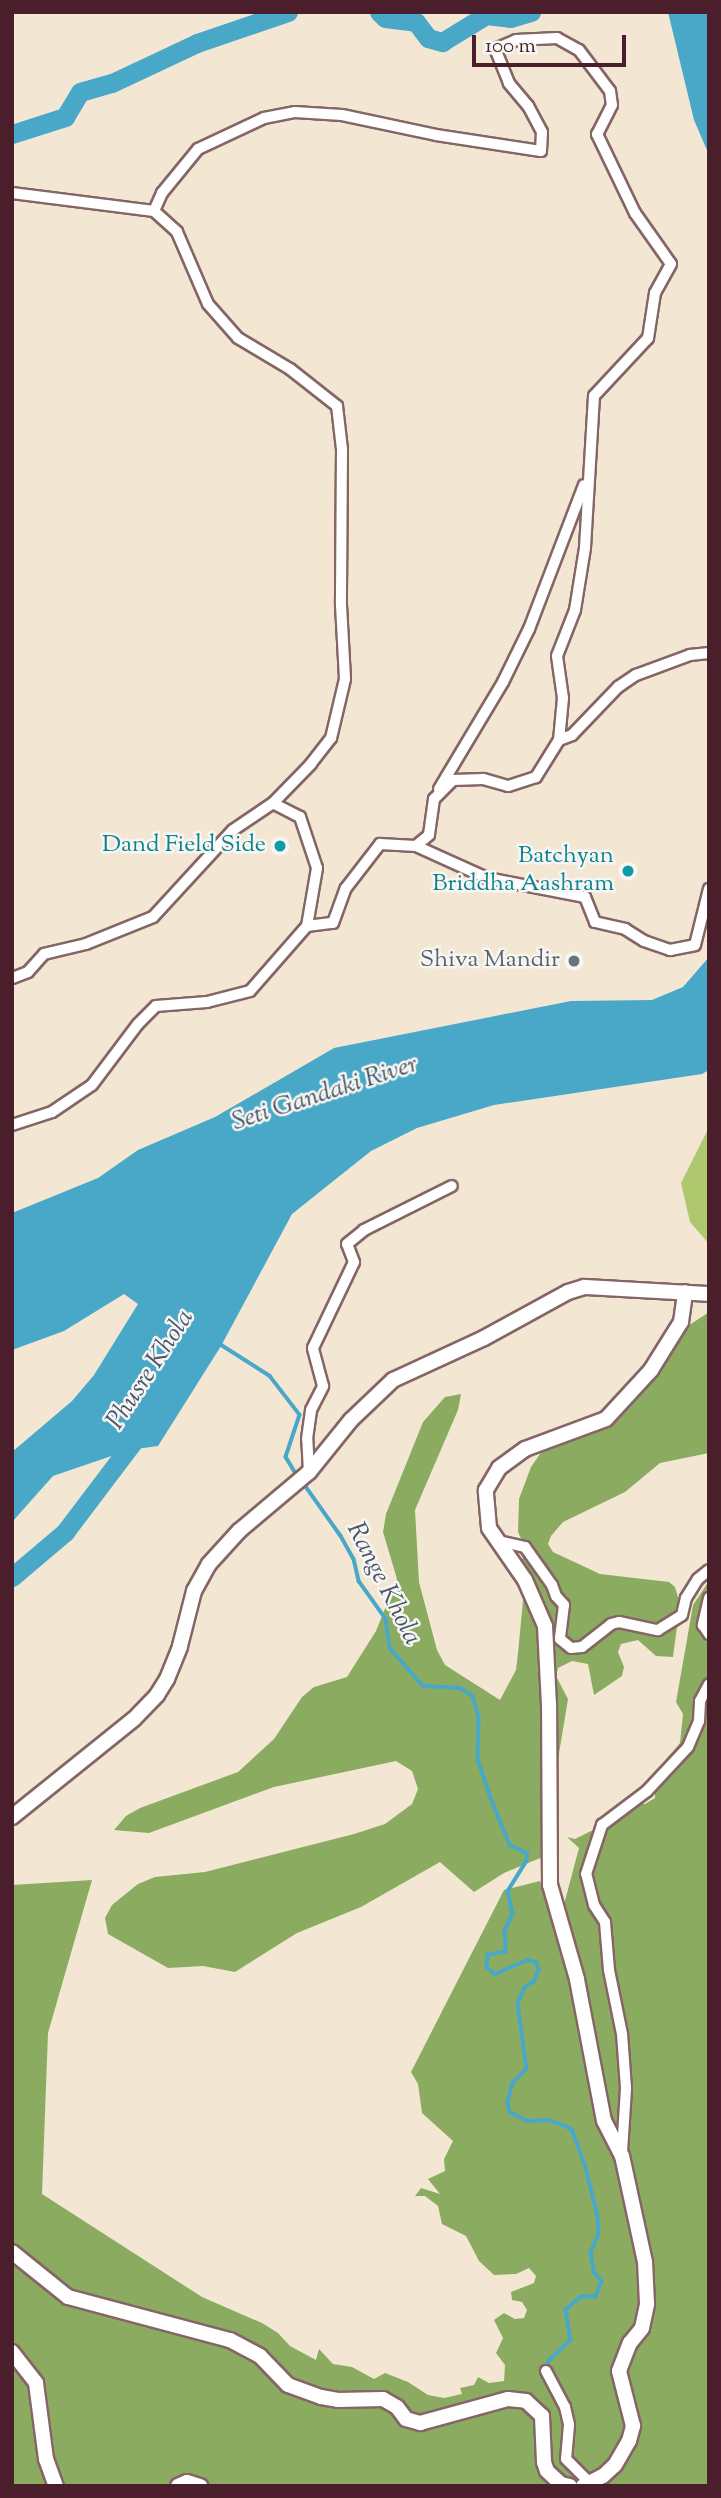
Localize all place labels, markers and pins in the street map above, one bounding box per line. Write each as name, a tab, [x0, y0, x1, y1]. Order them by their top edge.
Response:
place label: Dand Field Side	[102, 832, 266, 860]
marker: Dand Field Side	[272, 838, 288, 854]
place label: Batchyan Briddha Aashram	[432, 843, 614, 899]
marker: Batchyan Briddha Aashram	[620, 863, 636, 879]
place label: Shiva Mandir	[420, 947, 560, 975]
marker: Shiva Mandir	[566, 953, 582, 969]

